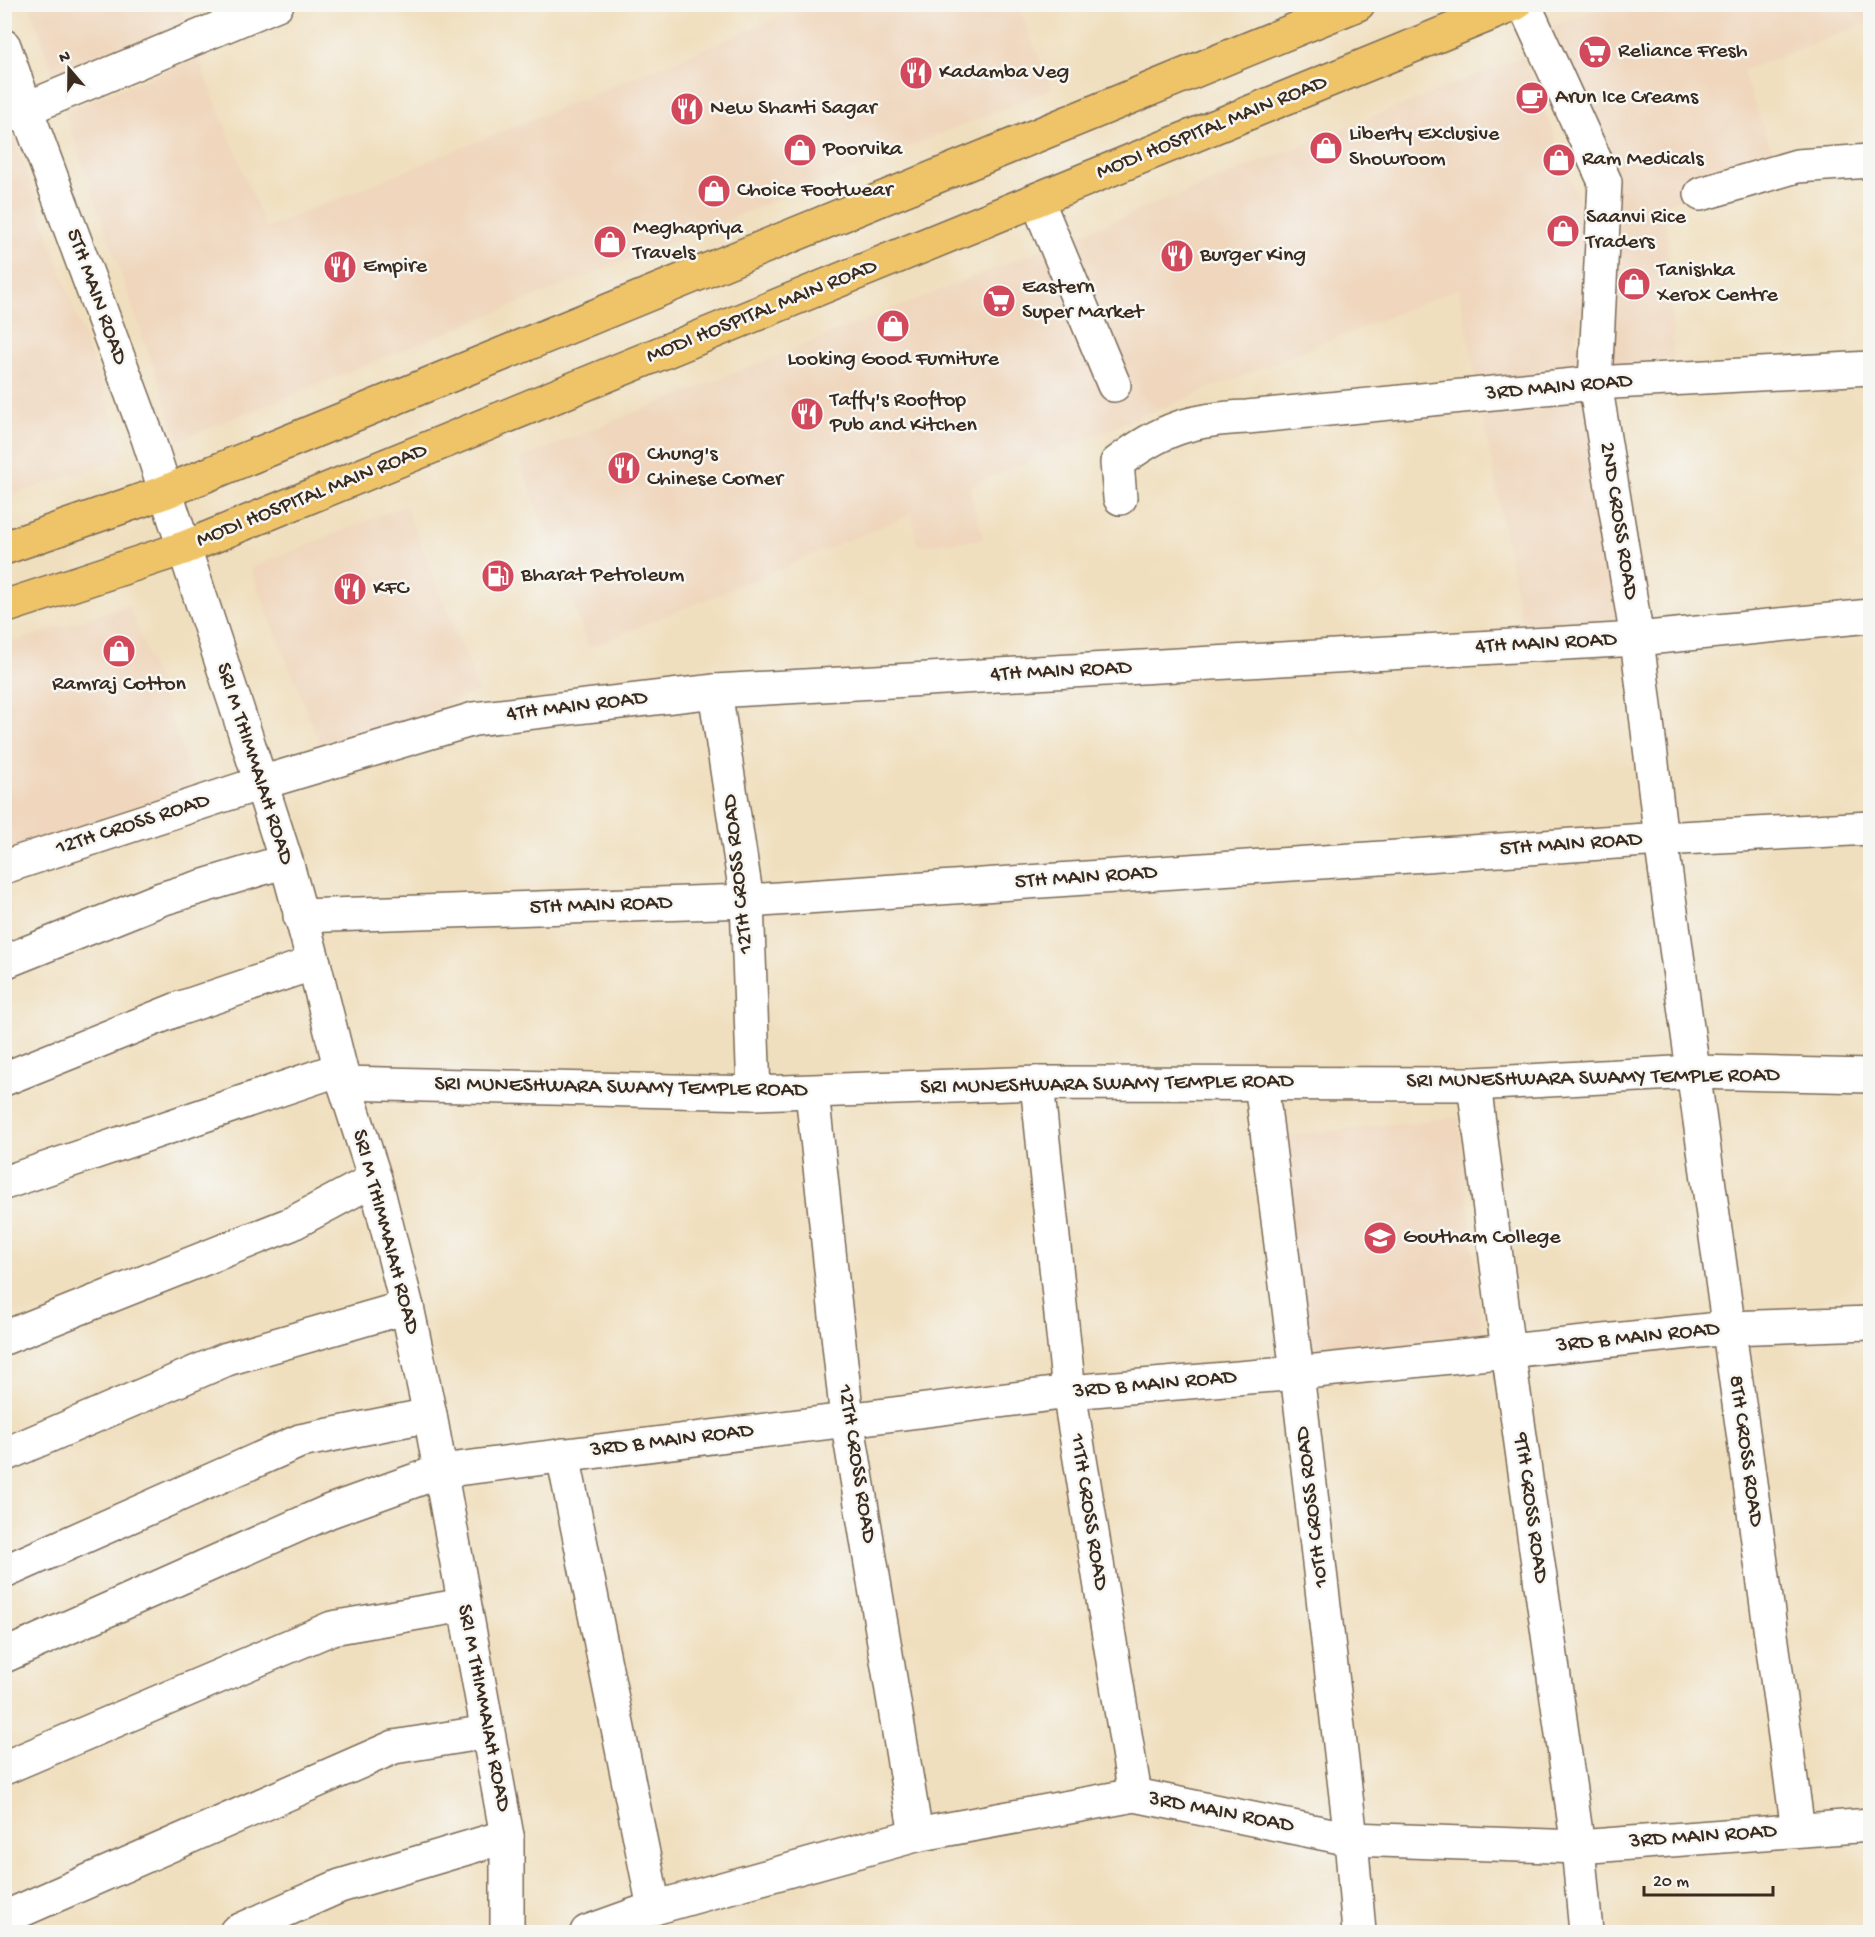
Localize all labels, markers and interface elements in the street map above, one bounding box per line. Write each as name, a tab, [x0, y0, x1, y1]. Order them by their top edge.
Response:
supermarket icon: Reliance Fresh	[1577, 34, 1613, 70]
north arrow	[39, 39, 99, 99]
place label: Reliance Fresh	[1618, 39, 1748, 65]
text: N	[57, 47, 74, 69]
restaurant icon: Kadamba Veg	[898, 55, 934, 91]
place label: Kadamba Veg	[939, 60, 1069, 86]
street label: MODI HOSPITAL MAIN ROAD	[1093, 69, 1332, 186]
cafe icon: Arun Ice Creams	[1514, 80, 1550, 116]
place label: Arun Ice Creams	[1555, 85, 1699, 111]
restaurant icon: New Shanti Sagar	[669, 91, 705, 127]
place label: New Shanti Sagar	[710, 96, 879, 122]
place label: Liberty Exclusive Showroom	[1349, 122, 1500, 173]
shop icon: Liberty Exclusive Showroom	[1308, 130, 1344, 166]
shop icon: Poorvika	[782, 132, 818, 168]
place label: Poorvika	[822, 137, 903, 163]
shop icon: Ram Medicals	[1541, 142, 1577, 178]
place label: Ram Medicals	[1582, 147, 1704, 173]
shop icon: Choice Footwear	[696, 173, 732, 209]
place label: Choice Footwear	[737, 178, 895, 204]
place label: Saanvi Rice Traders	[1584, 205, 1687, 256]
shop icon: Saanvi Rice Traders	[1545, 213, 1581, 249]
place label: Meghapriya Travels	[631, 216, 743, 267]
shop icon: Meghapriya Travels	[592, 224, 628, 260]
street label: 5TH MAIN ROAD	[59, 225, 133, 369]
restaurant icon: Burger King	[1159, 238, 1195, 274]
place label: Burger King	[1199, 243, 1306, 269]
restaurant icon: Empire	[322, 249, 358, 285]
street label: MODI HOSPITAL MAIN ROAD	[643, 253, 882, 370]
place label: Empire	[363, 254, 428, 280]
place label: Tanishka Xerox Centre	[1655, 258, 1778, 309]
shop icon: Tanishka Xerox Centre	[1616, 266, 1652, 302]
place label: Eastern Super Market	[1022, 275, 1145, 326]
supermarket icon: Eastern Super Market	[981, 283, 1017, 319]
shop icon: Looking Good Furniture	[875, 308, 911, 344]
place label: Looking Good Furniture	[787, 347, 999, 373]
street label: 3RD MAIN ROAD	[1483, 369, 1634, 407]
place label: Taffy's Rooftop Pub and Kitchen	[828, 388, 978, 439]
restaurant icon: Taffy's Rooftop Pub and Kitchen	[789, 396, 825, 432]
street label: MODI HOSPITAL MAIN ROAD	[193, 437, 432, 554]
street label: 2ND CROSS ROAD	[1593, 440, 1643, 602]
place label: Chung's Chinese Corner	[647, 442, 785, 493]
restaurant icon: Chung's Chinese Corner	[606, 450, 642, 486]
fuel station icon: Bharat Petroleum	[480, 558, 516, 594]
place label: Bharat Petroleum	[520, 563, 685, 589]
restaurant icon: KFC	[332, 571, 368, 607]
place label: KFC	[373, 576, 410, 602]
street label: 4TH MAIN ROAD	[1474, 627, 1618, 661]
shop icon: Ramraj Cotton	[101, 633, 137, 669]
street label: 4TH MAIN ROAD	[989, 655, 1133, 689]
street label: SRI M THIMMAIAH ROAD	[209, 660, 299, 869]
place label: Ramraj Cotton	[52, 672, 187, 698]
street label: 4TH MAIN ROAD	[505, 685, 650, 729]
street label: 12TH CROSS ROAD	[52, 788, 214, 862]
street label: 12TH CROSS ROAD	[718, 792, 760, 956]
street label: 5TH MAIN ROAD	[1499, 827, 1644, 863]
street label: 5TH MAIN ROAD	[1014, 860, 1159, 896]
street label: 5TH MAIN ROAD	[529, 890, 674, 921]
street label: SRI MUNESHWARA SWAMY TEMPLE ROAD	[1406, 1063, 1781, 1095]
street label: SRI MUNESHWARA SWAMY TEMPLE ROAD	[920, 1069, 1295, 1101]
street label: SRI MUNESHWARA SWAMY TEMPLE ROAD	[434, 1072, 809, 1104]
street label: SRI M THIMMAIAH ROAD	[345, 1127, 425, 1338]
school or university icon: Goutham College	[1362, 1220, 1398, 1256]
place label: Goutham College	[1403, 1225, 1561, 1251]
street label: 3RD B MAIN ROAD	[1554, 1316, 1722, 1360]
street label: 3RD B MAIN ROAD	[1071, 1365, 1239, 1405]
street label: 8TH CROSS ROAD	[1722, 1374, 1769, 1529]
street label: 12TH CROSS ROAD	[830, 1382, 881, 1546]
street label: 3RD B MAIN ROAD	[588, 1418, 756, 1464]
street label: 10TH CROSS ROAD	[1290, 1424, 1336, 1590]
street label: 9TH CROSS ROAD	[1506, 1430, 1554, 1586]
street label: 11TH CROSS ROAD	[1063, 1431, 1113, 1593]
street label: SRI M THIMMAIAH ROAD	[450, 1602, 516, 1815]
street label: 3RD MAIN ROAD	[1145, 1786, 1297, 1840]
street label: 3RD MAIN ROAD	[1627, 1819, 1778, 1855]
scale bar	[1644, 1859, 1773, 1897]
text: 20 m	[1653, 1872, 1689, 1893]

